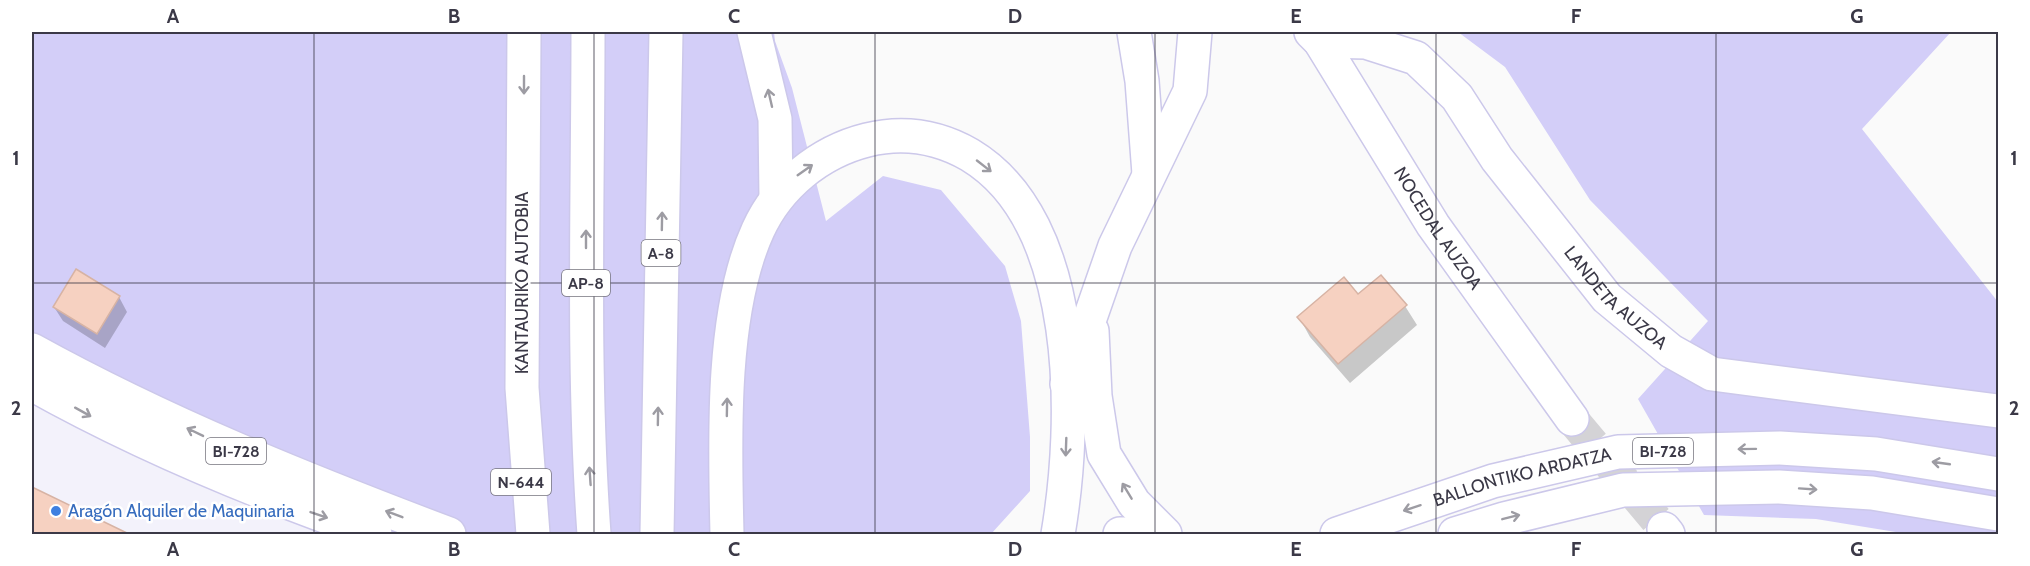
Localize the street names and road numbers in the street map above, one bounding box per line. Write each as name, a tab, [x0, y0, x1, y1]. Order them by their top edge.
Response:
street label: NOCEDAL AUZOA	[1389, 163, 1487, 294]
street label: KANTAURIKO AUTOBIA	[511, 192, 533, 374]
road number: A-8	[642, 240, 680, 266]
street label: LANDETA AUZOA	[1559, 242, 1672, 354]
road number: AP-8	[562, 270, 610, 296]
road number: BI-728	[206, 438, 266, 464]
road number: BI-728	[1633, 438, 1693, 464]
street label: BALLONTIKO ARDATZA	[1430, 443, 1613, 512]
road number: N-644	[491, 469, 551, 495]

